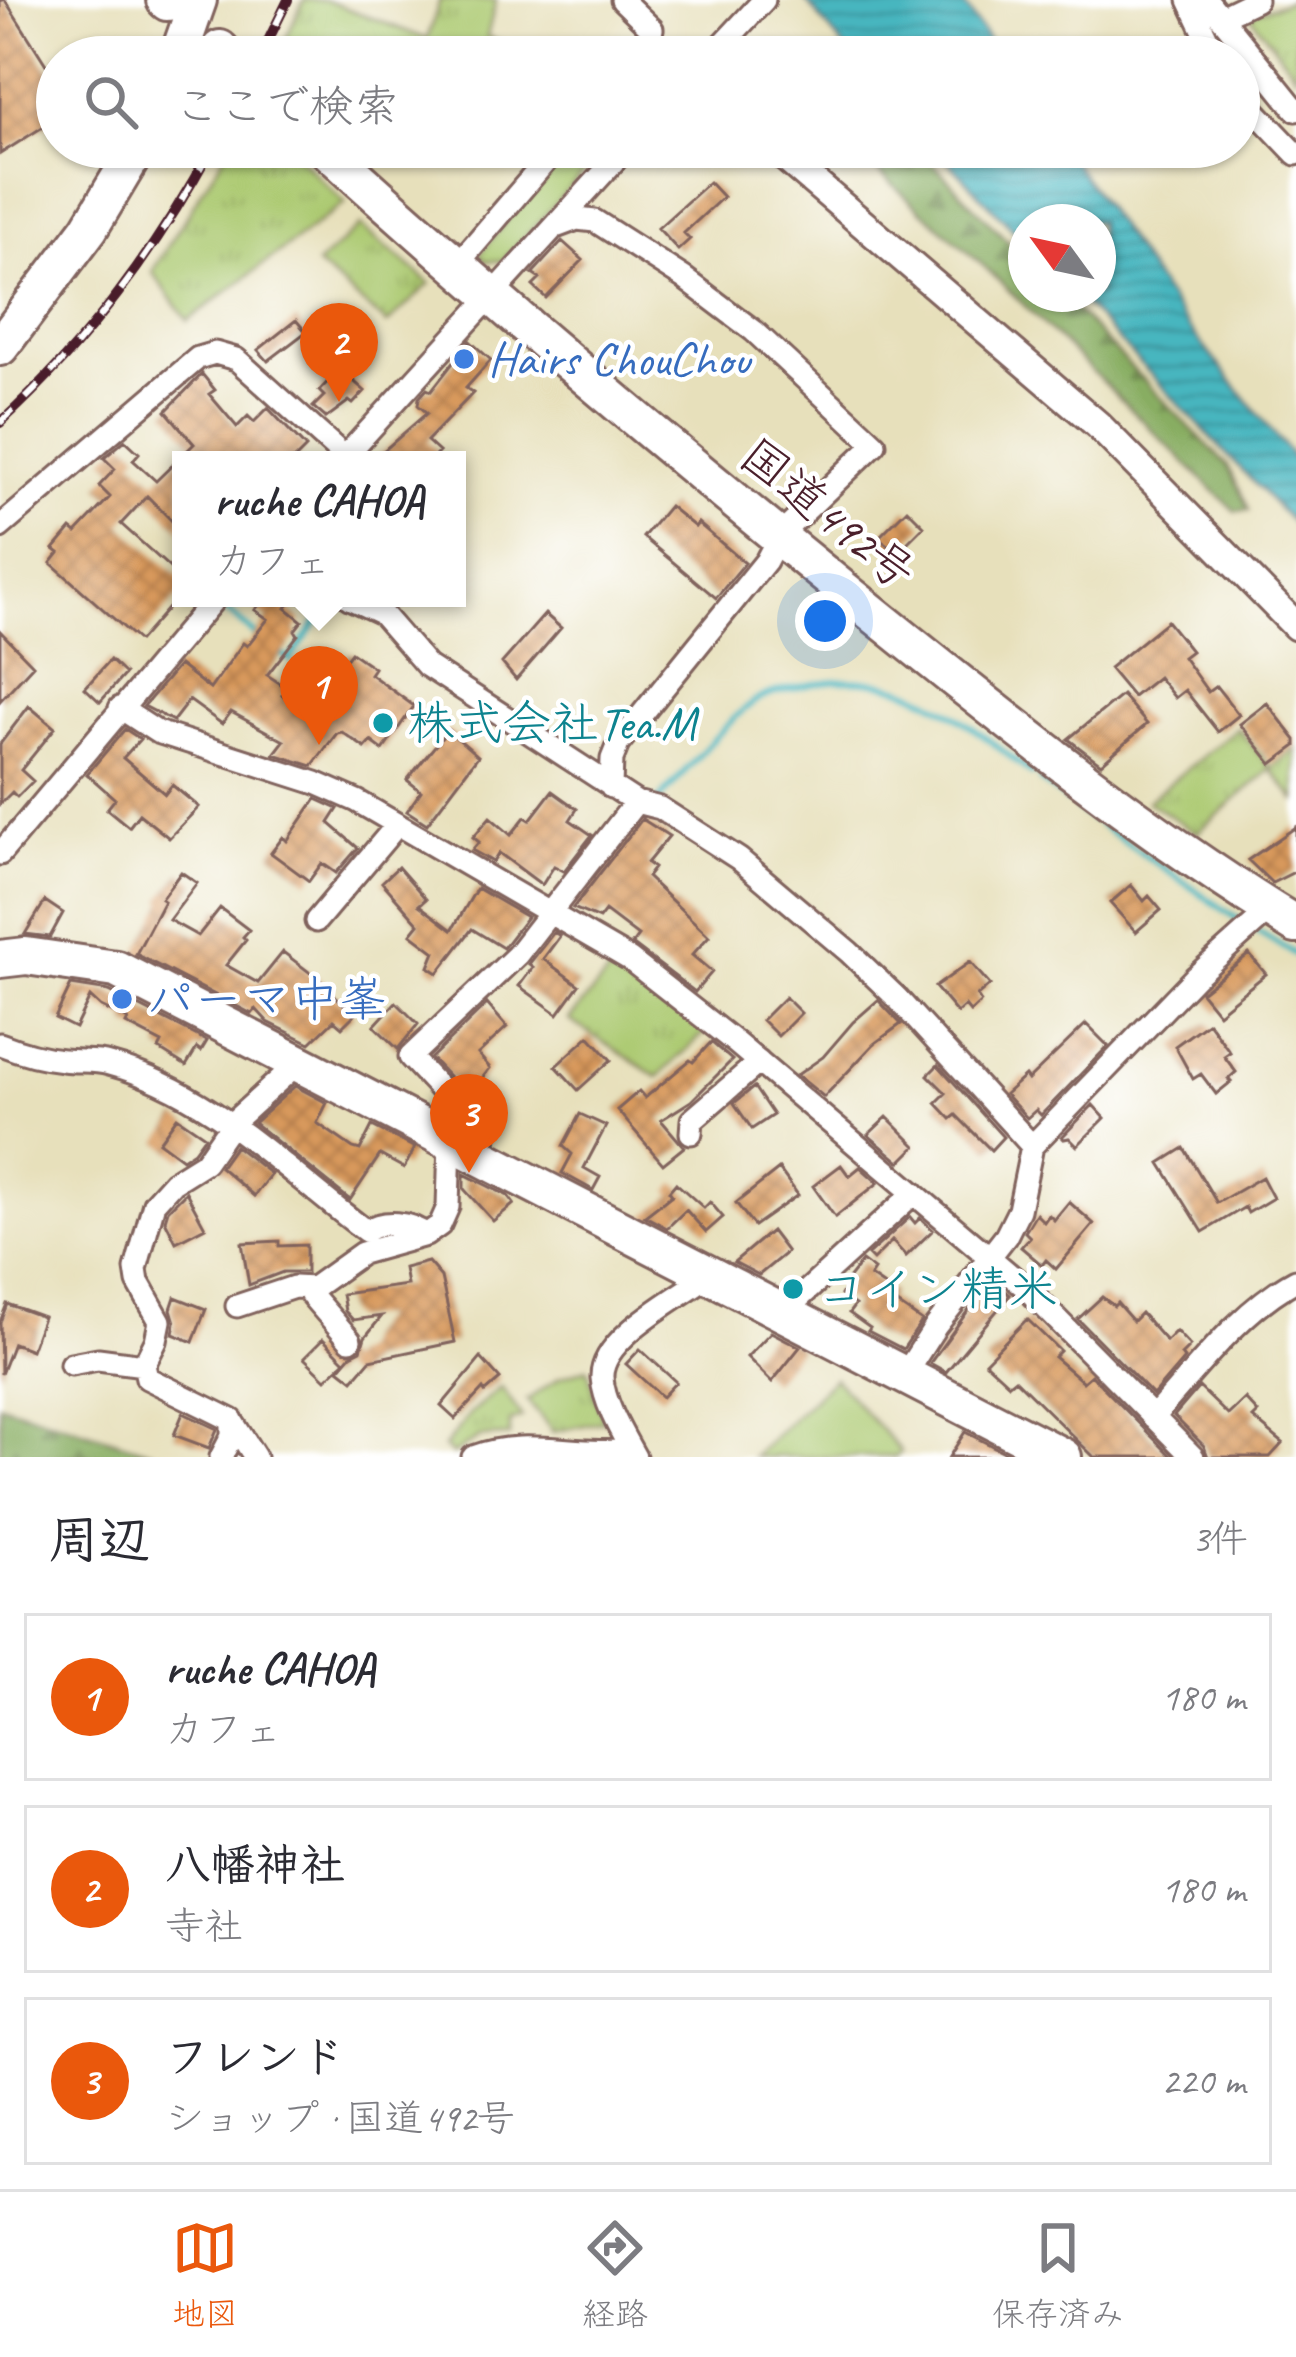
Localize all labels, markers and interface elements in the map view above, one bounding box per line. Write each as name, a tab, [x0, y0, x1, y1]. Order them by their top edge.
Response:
search box	[36, 36, 1260, 168]
icon: search	[78, 69, 144, 135]
text: ここで検索	[174, 78, 399, 135]
north arrow	[1008, 204, 1116, 312]
pin: 2	[300, 303, 378, 402]
place label: Hairs ChouChou	[488, 329, 753, 389]
marker: Hairs ChouChou	[451, 346, 477, 372]
street label: 国道492号	[728, 425, 928, 603]
popup	[172, 451, 466, 607]
text: ruche CAHOA	[214, 472, 424, 529]
text: カフェ	[214, 537, 331, 586]
your location	[795, 591, 855, 651]
pin: 1	[280, 646, 358, 745]
place label: 株式会社Tea.M	[407, 693, 700, 753]
marker: 株式会社Tea.M	[370, 710, 396, 736]
place label: パーマ中峯	[146, 969, 387, 1029]
marker: パーマ中峯	[109, 986, 135, 1012]
pin: 3	[430, 1074, 508, 1173]
place label: コイン精米	[817, 1259, 1057, 1319]
marker: コイン精米	[780, 1276, 806, 1302]
text: 周辺	[48, 1508, 150, 1572]
text: 3件	[1191, 1515, 1248, 1564]
text: ruche CAHOA	[165, 1640, 375, 1697]
text: 1	[81, 1673, 99, 1722]
text: 180 m	[1161, 1673, 1245, 1722]
text: カフェ	[165, 1705, 282, 1754]
text: 八幡神社	[165, 1837, 345, 1894]
text: 2	[81, 1865, 99, 1914]
text: 180 m	[1161, 1865, 1245, 1914]
text: 寺社	[165, 1902, 243, 1951]
text: フレンド	[165, 2029, 345, 2086]
text: 3	[81, 2057, 99, 2106]
text: 220 m	[1161, 2057, 1245, 2106]
text: ショップ · 国道492号	[165, 2094, 515, 2143]
tab: 地図	[172, 2215, 238, 2335]
tab: 経路	[582, 2215, 648, 2335]
tab: 保存済み	[992, 2215, 1124, 2335]

